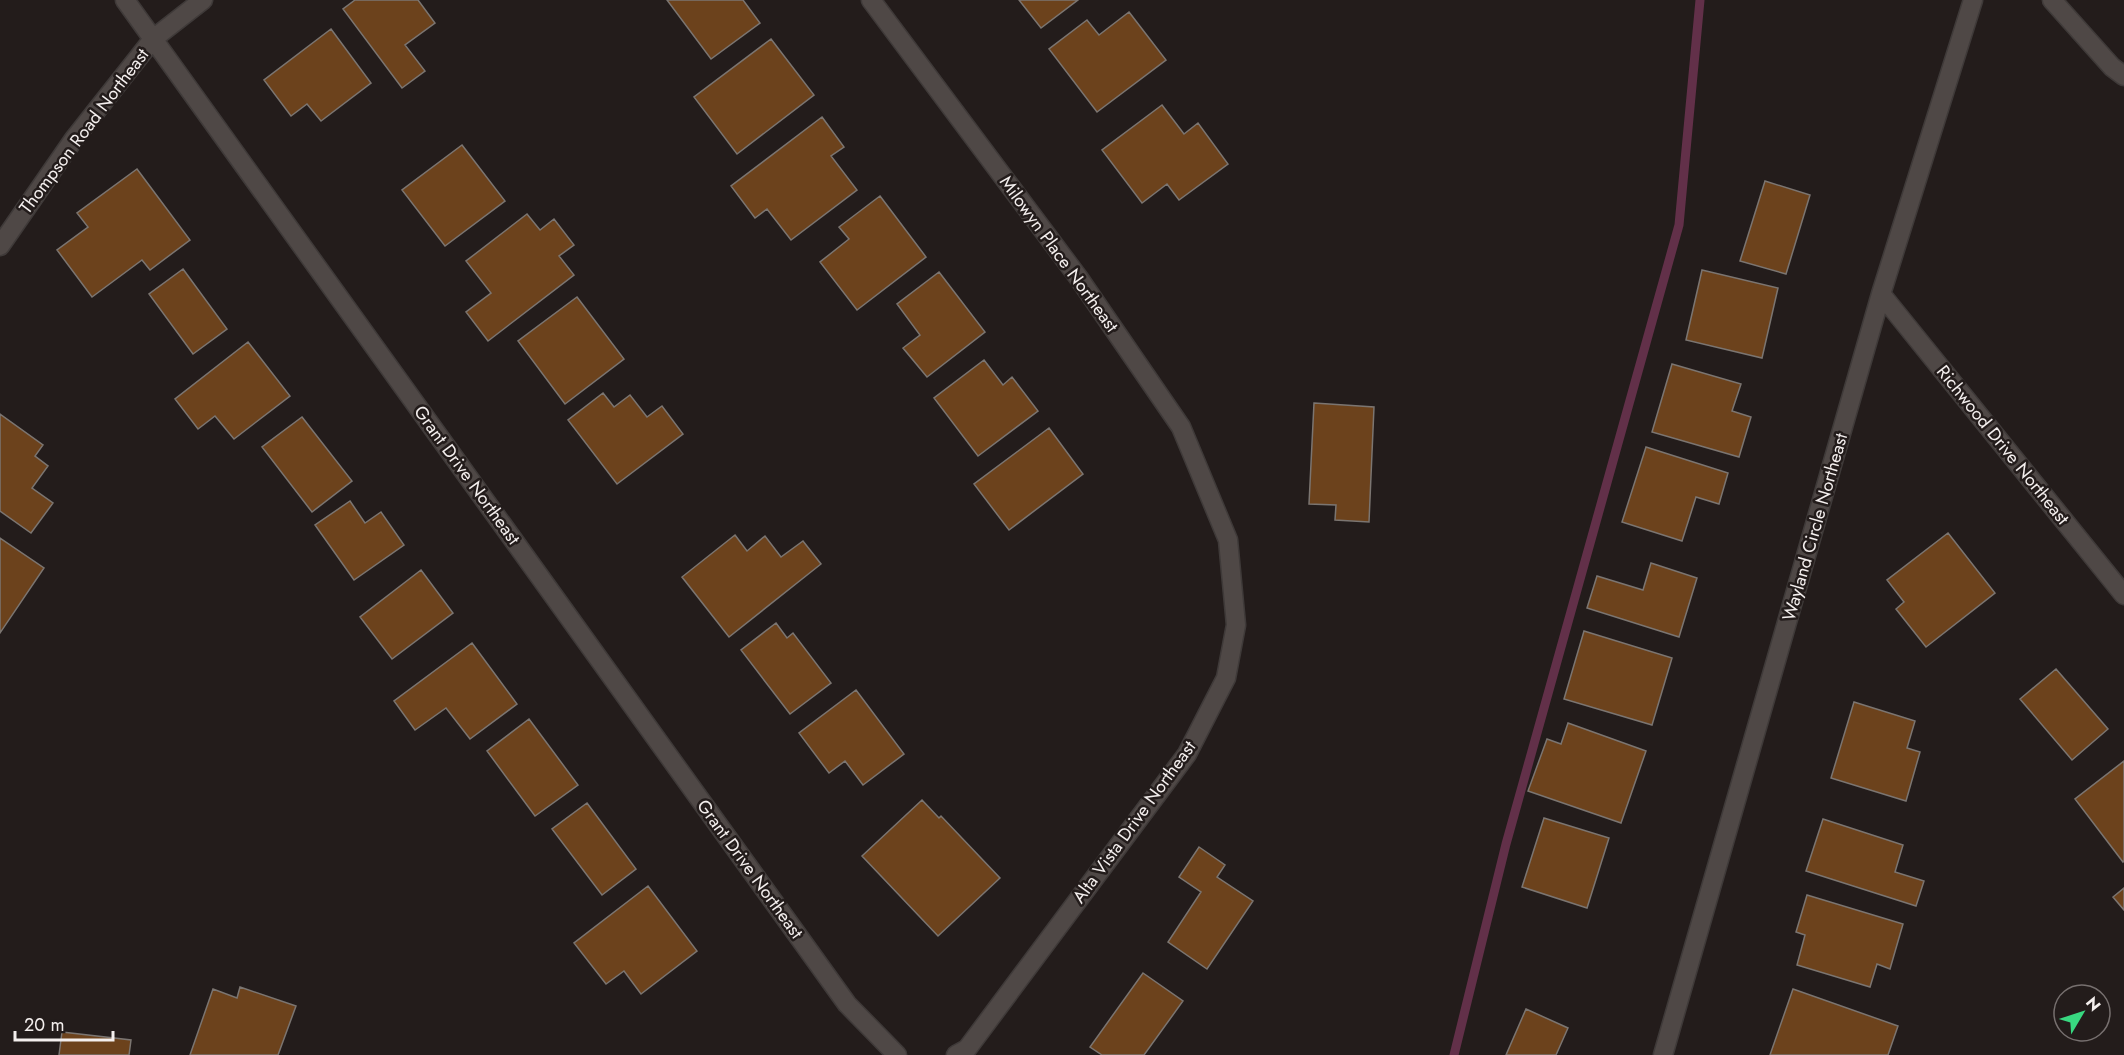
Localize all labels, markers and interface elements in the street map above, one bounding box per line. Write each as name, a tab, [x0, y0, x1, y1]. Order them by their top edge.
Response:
street label: Thompson Road Northeast	[13, 42, 155, 219]
street label: Milowyn Place Northeast	[993, 170, 1125, 338]
street label: Richwood Drive Northeast	[1930, 360, 2076, 531]
street label: Grant Drive Northeast	[408, 400, 527, 551]
street label: Wayland Circle Northeast	[1776, 430, 1854, 624]
street label: Alta Vista Drive Northeast	[1066, 735, 1202, 909]
street label: Grant Drive Northeast	[691, 794, 810, 945]
north arrow	[2052, 983, 2112, 1043]
text: N	[2080, 992, 2106, 1016]
scale bar	[15, 1004, 112, 1042]
text: 20 m	[24, 1012, 64, 1038]

